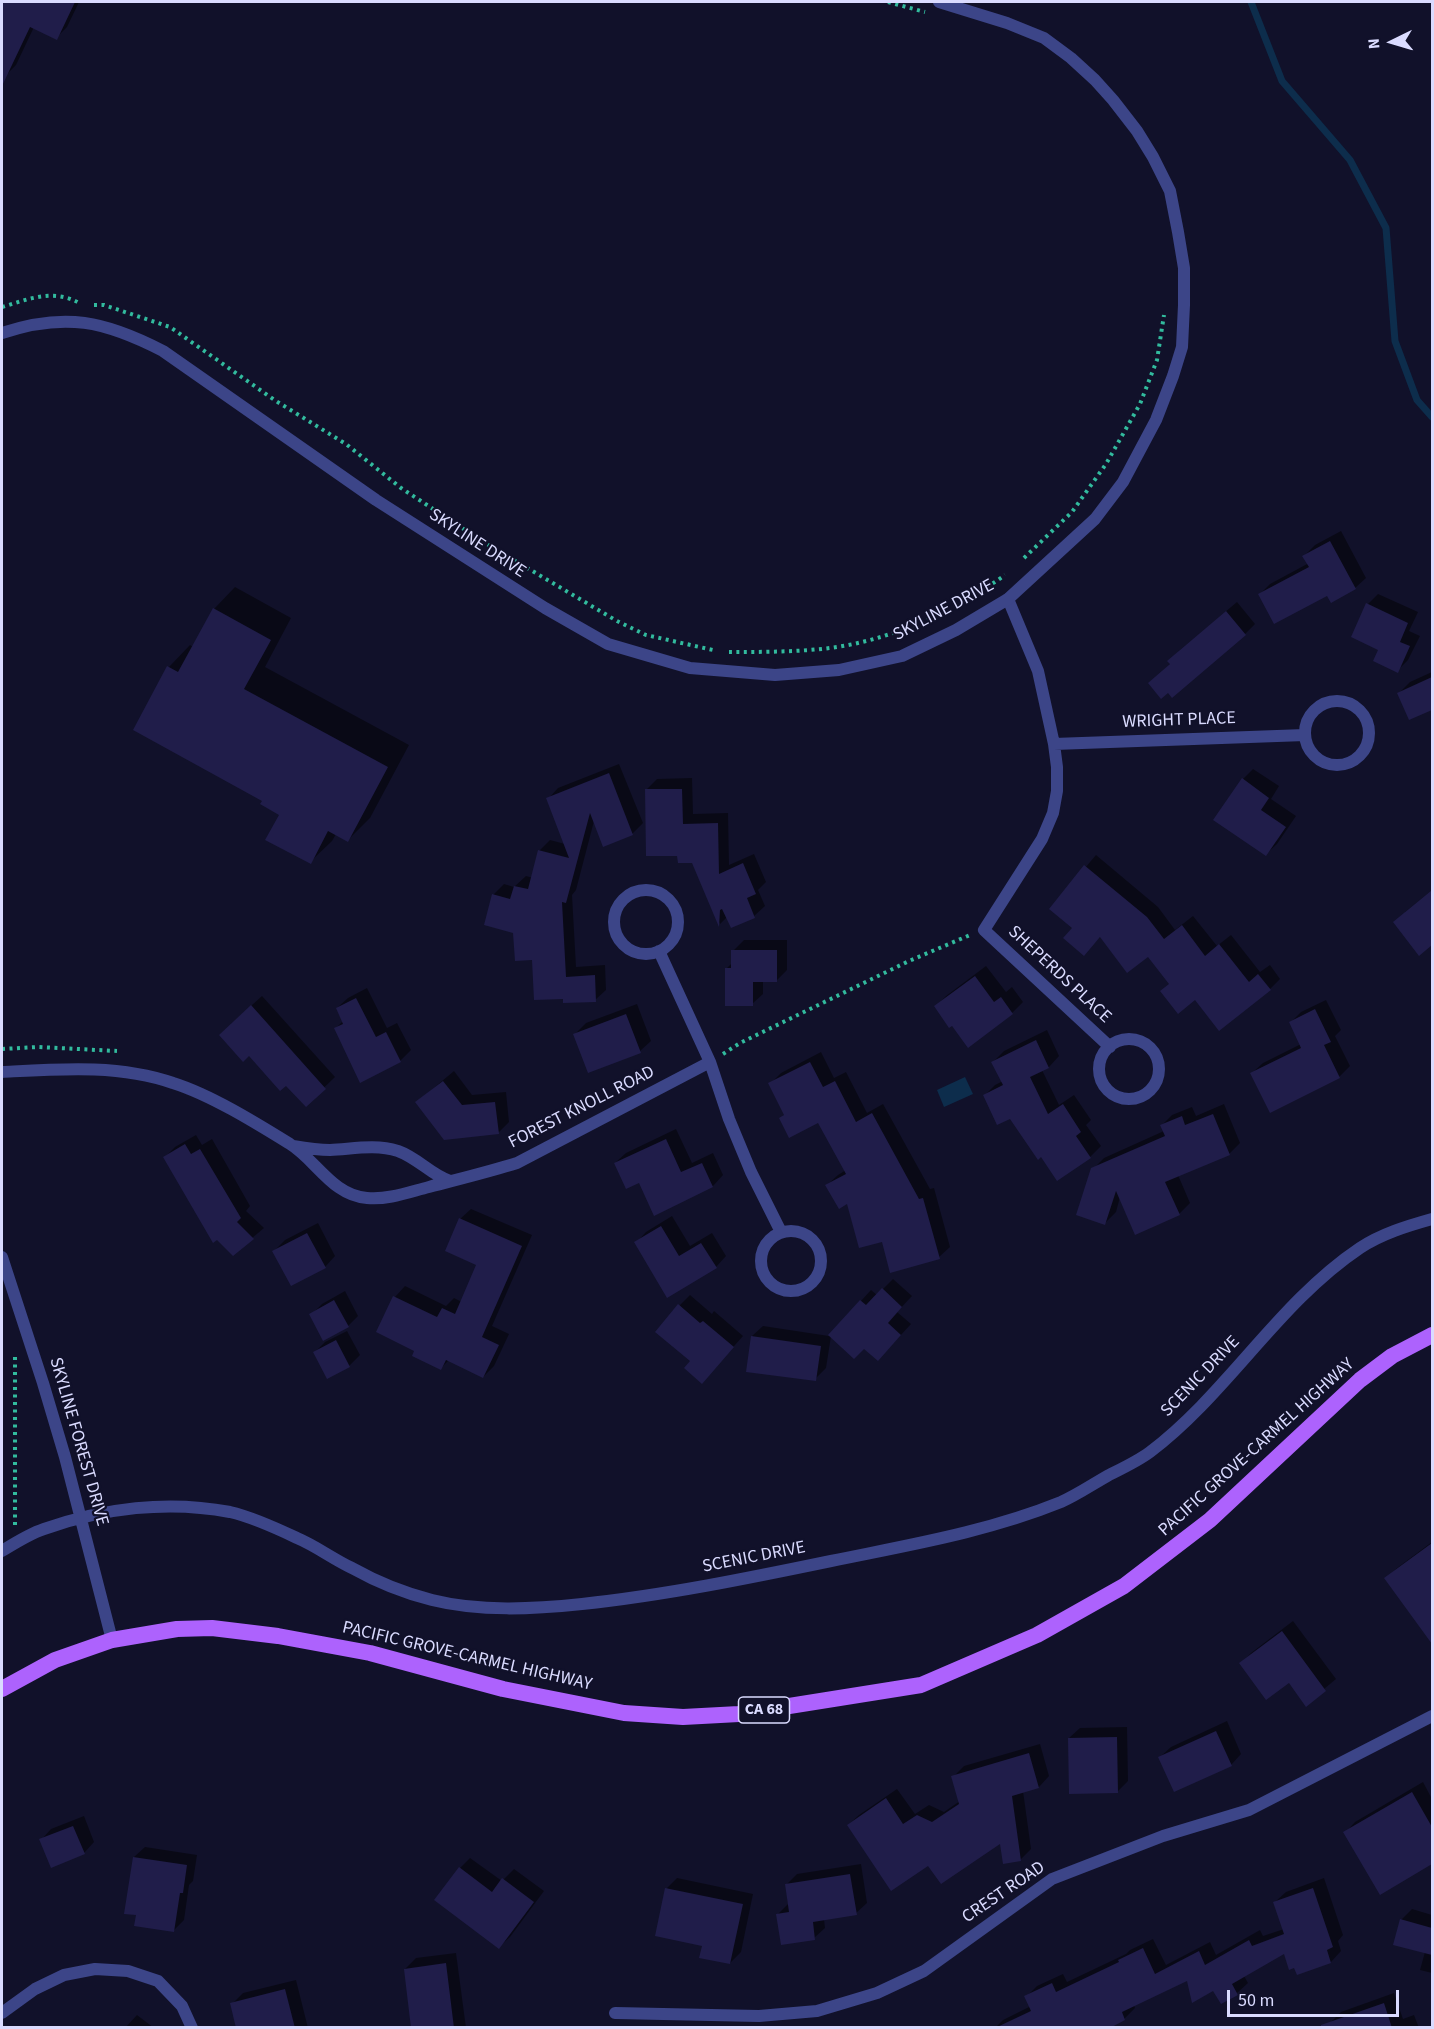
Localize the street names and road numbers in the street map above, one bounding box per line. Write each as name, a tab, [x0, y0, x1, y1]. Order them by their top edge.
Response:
street label: SKYLINE DRIVE	[424, 505, 530, 583]
street label: SKYLINE DRIVE	[890, 575, 998, 647]
street label: WRIGHT PLACE	[1122, 708, 1236, 734]
street label: SHEPERDS PLACE	[1003, 922, 1115, 1028]
street label: FOREST KNOLL ROAD	[505, 1062, 659, 1154]
street label: SCENIC DRIVE	[1157, 1332, 1245, 1422]
street label: PACIFIC GROVE-CARMEL HIGHWAY	[1155, 1354, 1359, 1542]
street label: SKYLINE FOREST DRIVE	[44, 1355, 112, 1529]
street label: SCENIC DRIVE	[701, 1537, 807, 1579]
street label: PACIFIC GROVE-CARMEL HIGHWAY	[340, 1618, 594, 1696]
road number: CA 68	[738, 1697, 789, 1723]
street label: CREST ROAD	[958, 1857, 1050, 1929]

